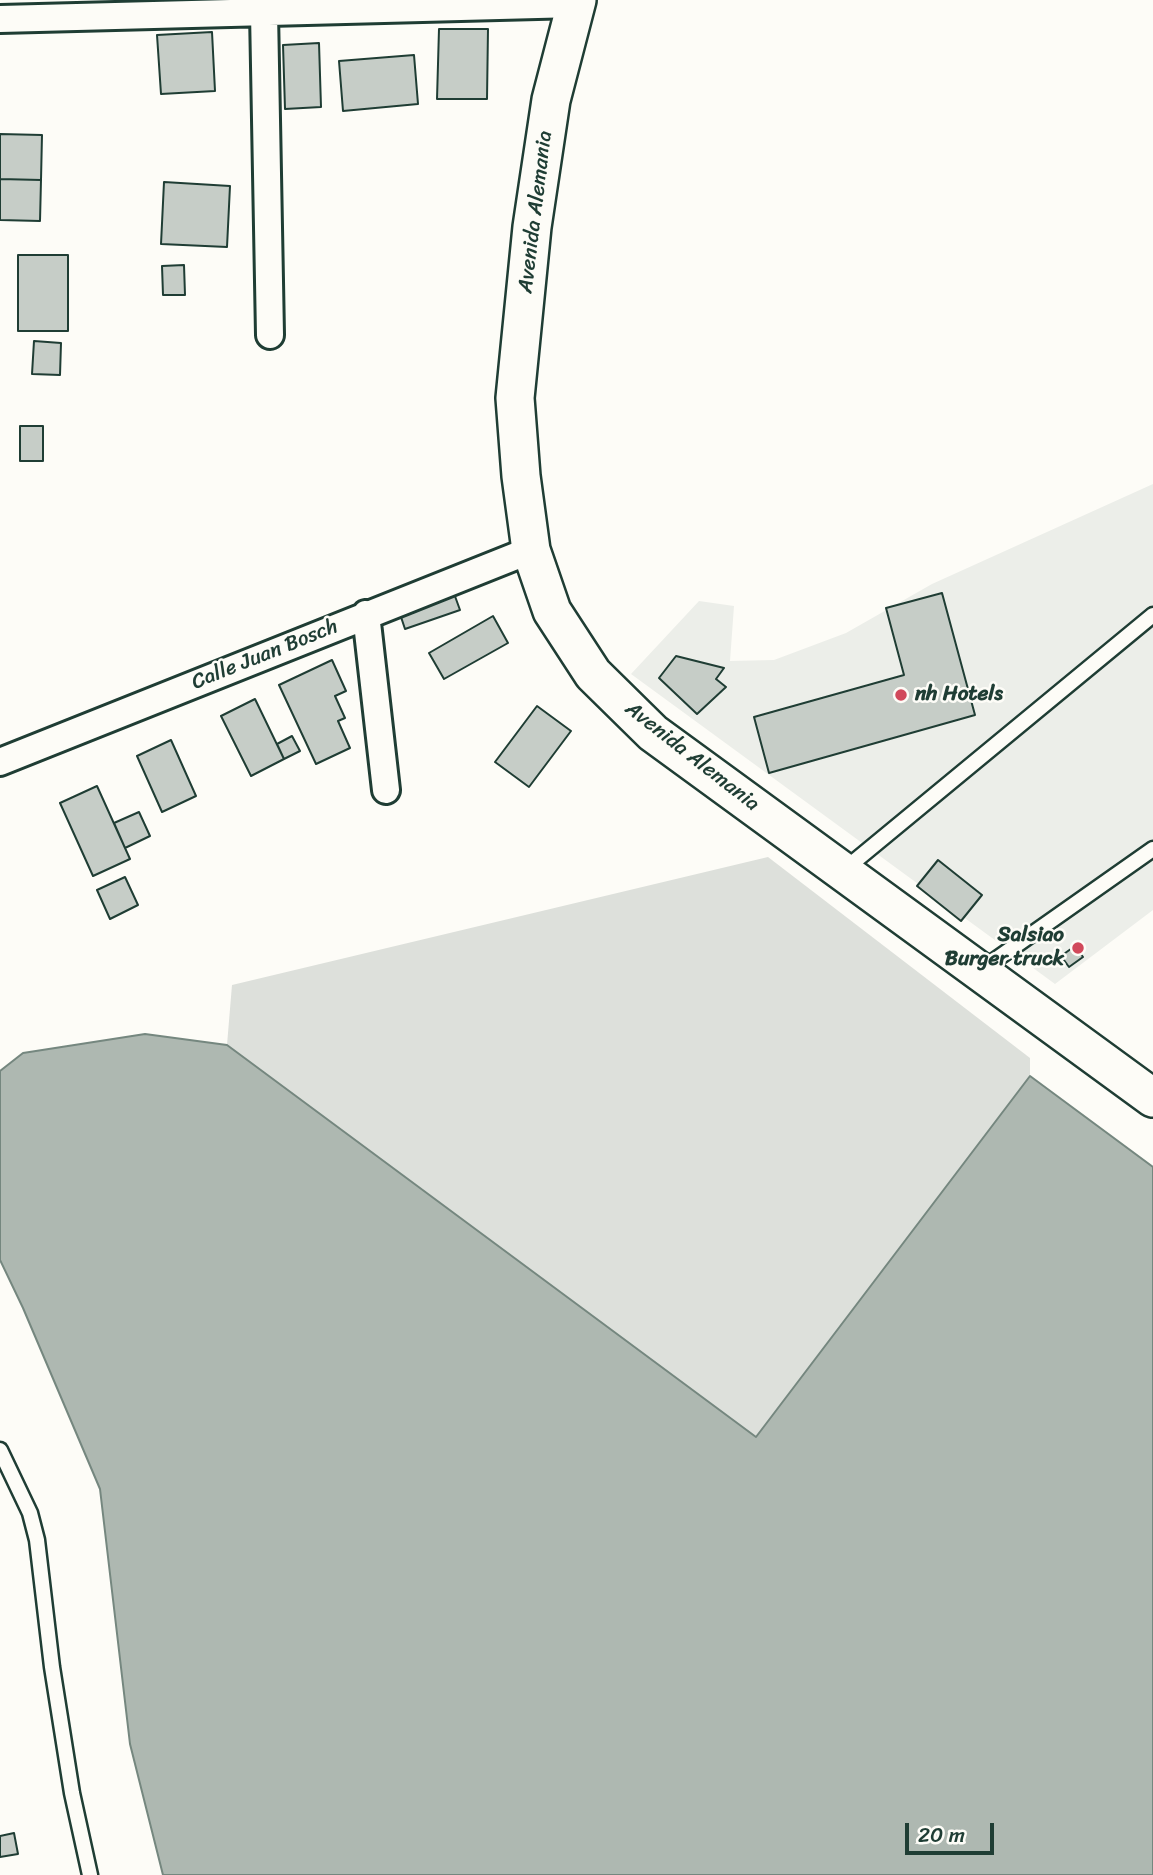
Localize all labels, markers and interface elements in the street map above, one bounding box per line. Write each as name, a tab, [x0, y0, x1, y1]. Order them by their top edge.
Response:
street label: Avenida Alemania	[514, 129, 558, 295]
street label: Calle Juan Bosch	[188, 614, 342, 696]
place label: nh Hotels	[915, 682, 1003, 708]
marker: nh Hotels	[893, 687, 909, 703]
street label: Avenida Alemania	[620, 697, 764, 817]
place label: Salsiao Burger truck	[945, 923, 1064, 973]
marker: Salsiao Burger truck	[1070, 940, 1086, 956]
scale bar	[908, 1808, 997, 1852]
text: 20 m	[918, 1816, 965, 1854]

